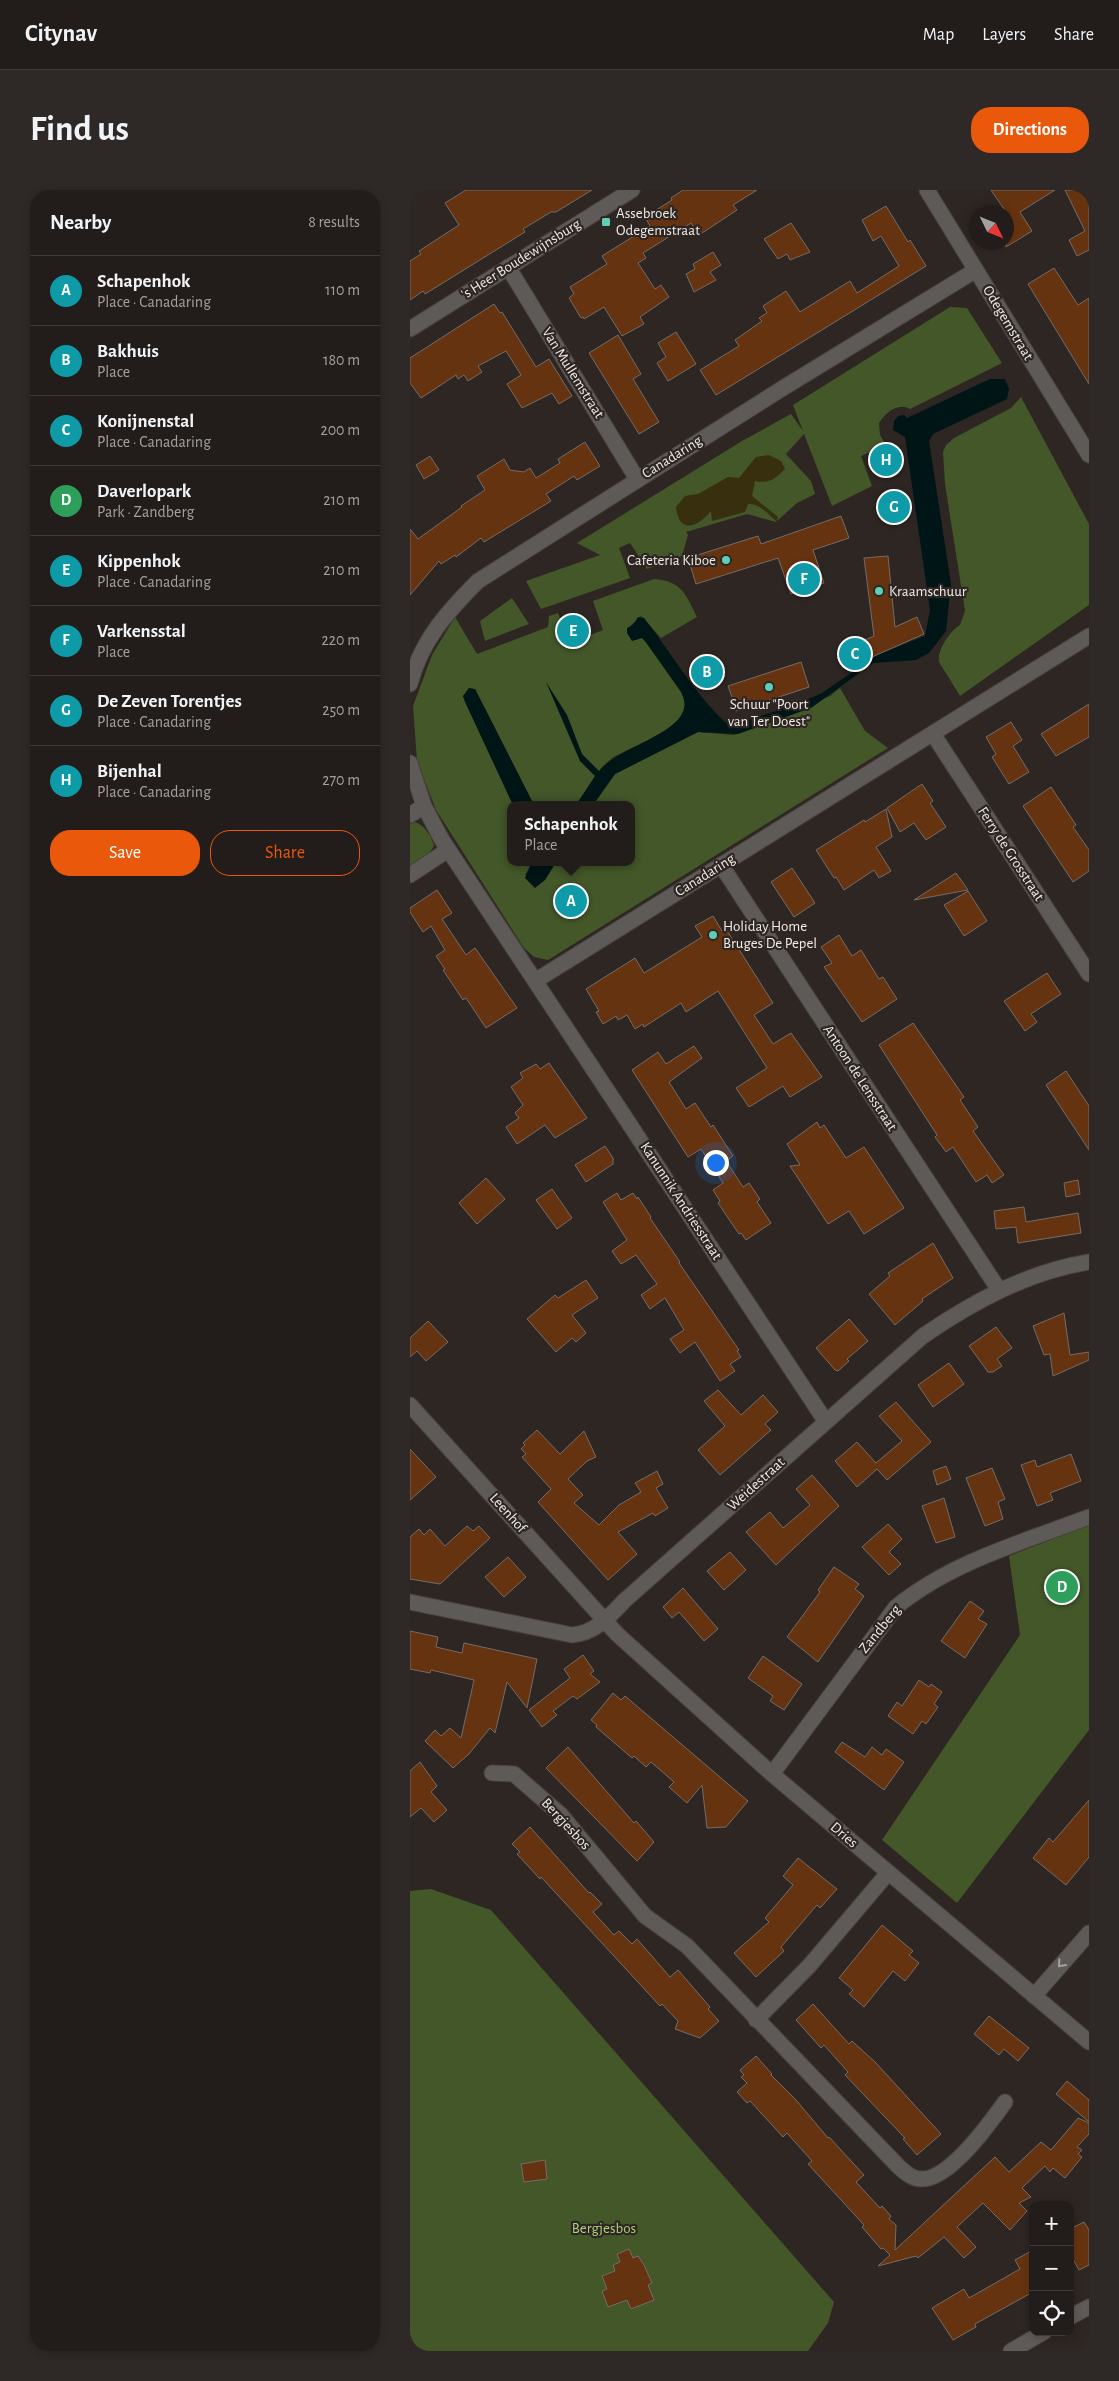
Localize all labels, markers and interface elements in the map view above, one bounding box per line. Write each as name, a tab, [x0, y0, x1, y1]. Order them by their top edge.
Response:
text: Citynav	[25, 22, 97, 46]
text: Map	[923, 26, 954, 44]
text: Layers	[982, 26, 1026, 44]
text: Share	[1054, 26, 1094, 44]
button: Directions	[971, 107, 1089, 153]
text: Find us	[30, 112, 129, 147]
north arrow	[969, 205, 1014, 250]
place label: Assebroek Odegemstraat	[616, 206, 700, 238]
text: Nearby	[50, 212, 111, 233]
text: 8 results	[308, 214, 360, 230]
street label: 's Heer Boudewijnsburg	[459, 216, 584, 302]
marker: Assebroek Odegemstraat	[600, 216, 612, 228]
text: Schapenhok	[97, 272, 190, 291]
text: A	[61, 282, 71, 298]
text: 110 m	[325, 282, 360, 298]
street label: Odegemstraat	[980, 283, 1036, 363]
text: Place · Canadaring	[97, 294, 211, 310]
street label: Van Mullemstraat	[539, 325, 607, 421]
text: Bakhuis	[97, 342, 159, 361]
text: B	[61, 352, 71, 368]
text: 180 m	[323, 352, 360, 368]
text: Place	[97, 364, 130, 380]
text: Konijnenstal	[97, 412, 194, 431]
text: C	[62, 422, 70, 438]
text: 200 m	[320, 422, 360, 438]
street label: Canadaring	[639, 432, 705, 481]
text: Place · Canadaring	[97, 434, 211, 450]
pin: H	[870, 441, 902, 479]
text: Daverlopark	[97, 482, 191, 501]
pin: G	[878, 488, 910, 526]
text: D	[61, 492, 71, 508]
text: 210 m	[323, 492, 360, 508]
text: Park · Zandberg	[97, 504, 194, 520]
text: Kippenhok	[97, 552, 181, 571]
place label: Cafeteria Kiboe	[627, 553, 716, 568]
marker: Cafeteria Kiboe	[720, 554, 732, 566]
pin: F	[788, 560, 820, 598]
text: E	[62, 562, 70, 578]
text: 210 m	[323, 562, 360, 578]
text: Place · Canadaring	[97, 574, 211, 590]
place label: Kraamschuur	[889, 584, 967, 599]
marker: Kraamschuur	[873, 585, 885, 597]
pin: E	[557, 612, 589, 650]
text: Varkensstal	[97, 622, 186, 641]
text: F	[62, 632, 70, 648]
text: 220 m	[322, 632, 360, 648]
pin: C	[839, 635, 871, 673]
text: Place	[97, 644, 130, 660]
pin: B	[691, 653, 723, 691]
marker: Schuur "Poort van Ter Doest"	[763, 681, 775, 693]
text: De Zeven Torentjes	[97, 692, 242, 711]
place label: Schuur "Poort van Ter Doest"	[728, 697, 810, 729]
text: G	[61, 702, 71, 718]
text: 250 m	[322, 702, 360, 718]
text: Place · Canadaring	[97, 714, 211, 730]
text: Bijenhal	[97, 762, 162, 781]
text: H	[60, 772, 72, 788]
text: 270 m	[322, 772, 360, 788]
text: Place · Canadaring	[97, 784, 211, 800]
popup	[507, 801, 635, 866]
street label: Ferry de Grosstraat	[975, 804, 1047, 904]
text: Schapenhok	[524, 815, 618, 834]
button: Save	[50, 830, 200, 876]
button: Share	[210, 830, 360, 876]
text: Place	[524, 837, 557, 853]
street label: Canadaring	[672, 850, 738, 899]
pin: A	[555, 882, 587, 920]
place label: Holiday Home Bruges De Pepel	[723, 919, 817, 951]
marker: Holiday Home Bruges De Pepel	[707, 929, 719, 941]
street label: Antoon de Lensstraat	[820, 1022, 900, 1134]
street label: Kanunnik Andriesstraat	[637, 1139, 725, 1263]
your location	[703, 1150, 729, 1176]
street label: Weidestraat	[724, 1454, 788, 1514]
street label: Leenhof	[487, 1491, 530, 1537]
pin: D	[1046, 1568, 1078, 1606]
street label: Zandberg	[856, 1602, 904, 1656]
street label: Bergjesbos	[539, 1795, 593, 1853]
street label: Dries	[828, 1819, 860, 1851]
one-way arrow	[1058, 1958, 1067, 1967]
map controls	[1029, 2201, 1074, 2336]
button: +	[1029, 2201, 1074, 2246]
park label: Bergjesbos	[572, 2221, 636, 2236]
button: −	[1029, 2246, 1074, 2291]
button: locate	[1029, 2291, 1074, 2336]

